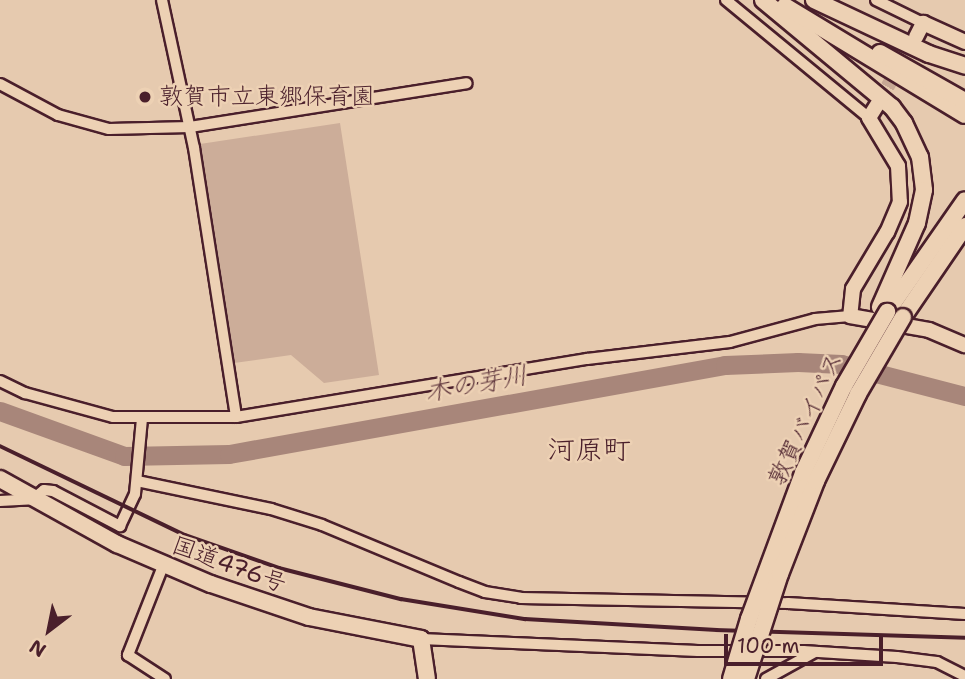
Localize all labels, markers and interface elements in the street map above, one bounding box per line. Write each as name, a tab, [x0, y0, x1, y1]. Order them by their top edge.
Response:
place label: 敦賀市立東郷保育園	[159, 83, 375, 111]
marker: 敦賀市立東郷保育園	[137, 89, 153, 105]
street label: 敦賀バイパス	[763, 348, 849, 490]
water label: 木の芽川	[422, 359, 530, 407]
district label: 河原町	[547, 432, 631, 466]
street label: 国道476号	[168, 531, 290, 599]
north arrow	[14, 595, 84, 665]
scale bar	[727, 620, 886, 664]
text: 100 m	[737, 632, 800, 660]
text: N	[25, 634, 51, 663]

